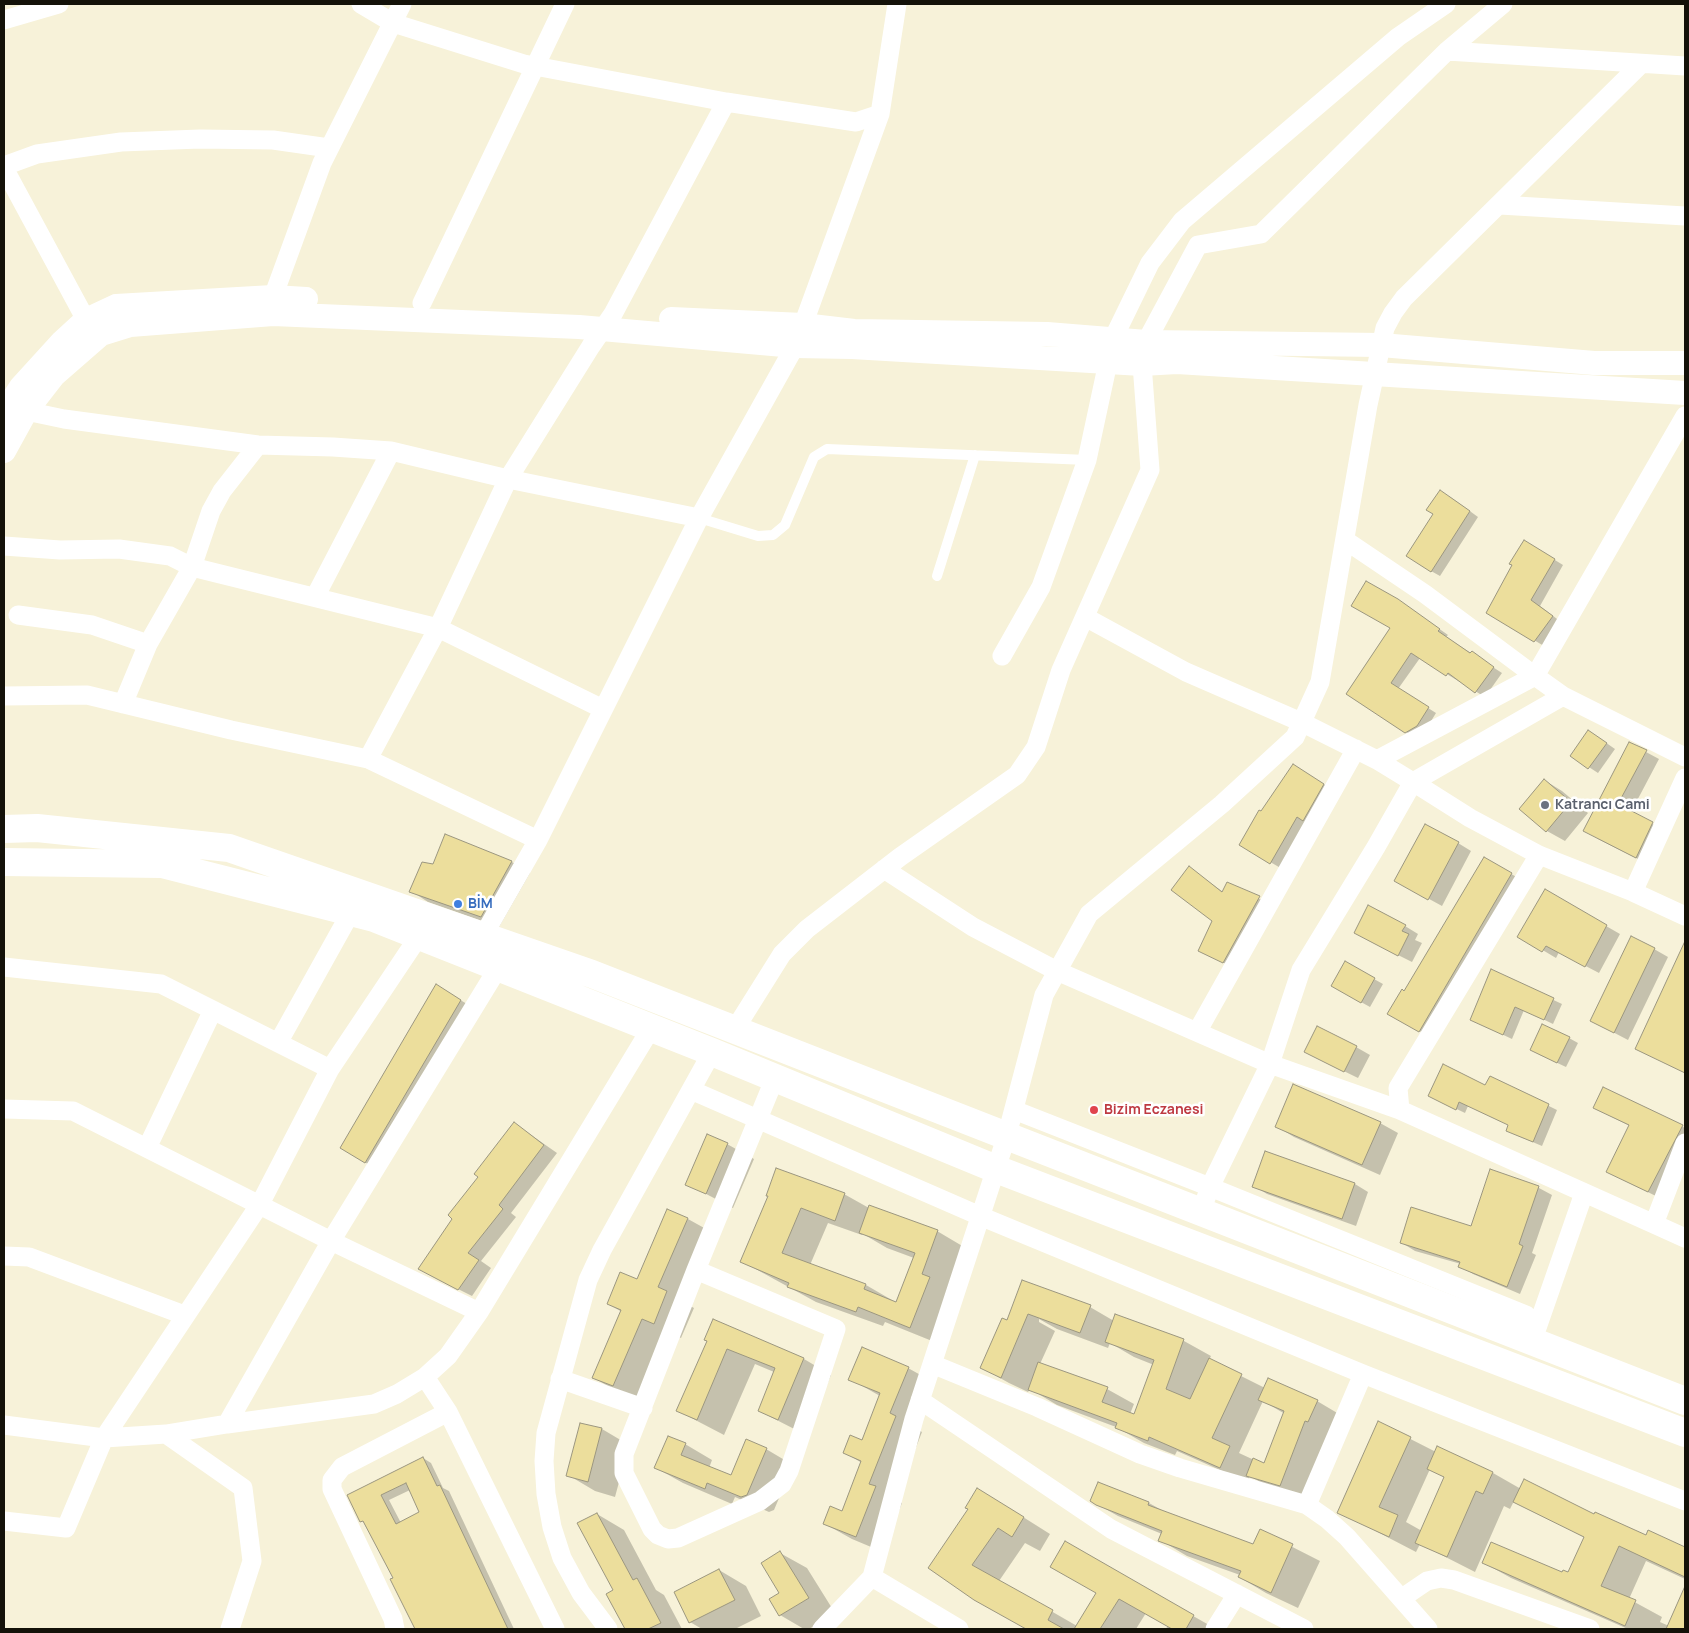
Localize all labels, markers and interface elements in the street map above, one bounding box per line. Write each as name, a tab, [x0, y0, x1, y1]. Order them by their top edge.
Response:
place label: Katrancı Cami	[1555, 797, 1650, 813]
marker: Katrancı Cami	[1539, 799, 1551, 811]
place label: BİM	[468, 896, 493, 912]
marker: BİM	[452, 898, 464, 910]
place label: Bizim Eczanesi	[1104, 1102, 1203, 1118]
marker: Bizim Eczanesi	[1088, 1104, 1100, 1116]

